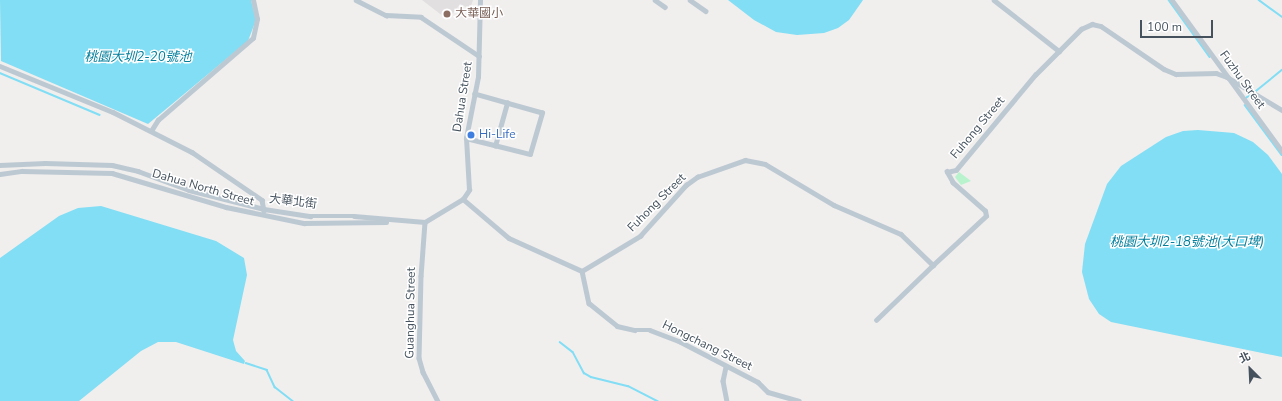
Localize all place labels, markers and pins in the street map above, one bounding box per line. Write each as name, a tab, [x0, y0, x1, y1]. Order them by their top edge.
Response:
place label: 大華國小	[455, 7, 503, 21]
marker: 大華國小	[442, 9, 452, 19]
place label: Hi-Life	[479, 128, 516, 142]
marker: Hi-Life	[466, 130, 476, 140]

